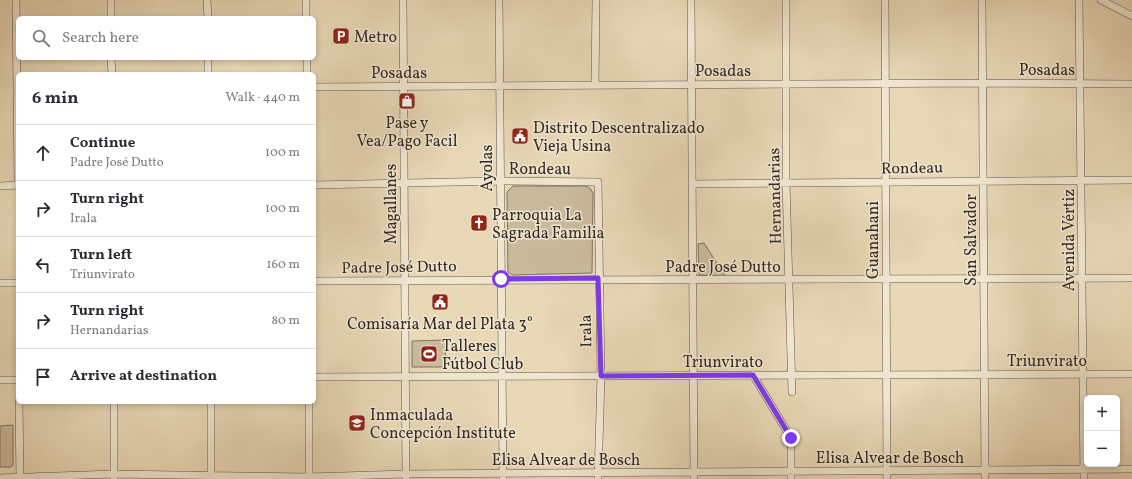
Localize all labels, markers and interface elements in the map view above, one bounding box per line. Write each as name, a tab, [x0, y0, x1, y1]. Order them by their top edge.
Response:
search box	[16, 16, 316, 60]
parking icon: Metro	[331, 26, 351, 46]
icon: search	[30, 27, 52, 49]
place label: Metro	[354, 27, 397, 49]
text: Search here	[62, 28, 139, 49]
street label: Posadas	[1019, 60, 1075, 82]
street label: Posadas	[695, 61, 751, 83]
street label: Posadas	[371, 63, 427, 85]
text: 6 min	[32, 87, 78, 110]
text: Walk · 440 m	[225, 89, 300, 107]
shop icon: Pase y Vea/Pago Facil	[397, 91, 417, 111]
place label: Pase y Vea/Pago Facil	[357, 113, 458, 153]
place label: Distrito Descentralizado Vieja Usina	[533, 118, 704, 158]
public building icon: Distrito Descentralizado Vieja Usina	[510, 126, 530, 146]
text: Continue	[70, 133, 135, 154]
icon: ahead	[32, 142, 54, 164]
text: 100 m	[265, 144, 300, 162]
street label: Ayolas	[477, 144, 499, 191]
street label: Hernandarias	[764, 147, 788, 245]
text: Padre José Dutto	[70, 154, 164, 172]
street label: Rondeau	[881, 157, 943, 181]
street label: Rondeau	[509, 159, 571, 181]
street label: Magallanes	[381, 164, 403, 244]
text: Turn right	[70, 189, 144, 210]
street label: Avenida Vértiz	[1059, 189, 1081, 291]
street label: San Salvador	[961, 194, 983, 286]
icon: right	[32, 198, 54, 220]
text: 100 m	[265, 200, 300, 218]
street label: Guanahani	[863, 201, 885, 279]
place label: Parroquia La Sagrada Familia	[492, 205, 605, 245]
text: Irala	[70, 210, 97, 228]
church icon: Parroquia La Sagrada Familia	[469, 213, 489, 233]
text: Turn left	[70, 245, 132, 266]
icon: left	[32, 254, 54, 276]
text: 160 m	[266, 256, 300, 274]
street label: Padre José Dutto	[341, 256, 457, 280]
street label: Padre José Dutto	[665, 257, 781, 279]
text: Triunvirato	[70, 266, 135, 284]
route start	[492, 270, 510, 288]
public building icon: Comisaría Mar del Plata 3°	[430, 292, 450, 312]
text: Turn right	[70, 301, 144, 322]
icon: right	[32, 310, 54, 332]
text: 80 m	[271, 312, 300, 330]
place label: Comisaría Mar del Plata 3°	[347, 314, 533, 336]
street label: Irala	[576, 314, 598, 348]
text: Hernandarias	[70, 322, 149, 340]
place label: Talleres Fútbol Club	[442, 336, 523, 376]
sports icon: Talleres Fútbol Club	[419, 344, 439, 364]
street label: Triunvirato	[1007, 351, 1087, 373]
street label: Triunvirato	[683, 352, 763, 374]
icon: arrive	[32, 366, 54, 388]
text: Arrive at destination	[70, 366, 217, 387]
map controls	[1084, 395, 1120, 467]
button: +	[1084, 395, 1120, 431]
place label: Inmaculada Concepción Institute	[370, 405, 516, 445]
school or university icon: Inmaculada Concepción Institute	[347, 413, 367, 433]
route end	[782, 429, 800, 447]
button: −	[1084, 431, 1120, 467]
street label: Elisa Alvear de Bosch	[816, 448, 964, 470]
street label: Elisa Alvear de Bosch	[492, 450, 640, 472]

